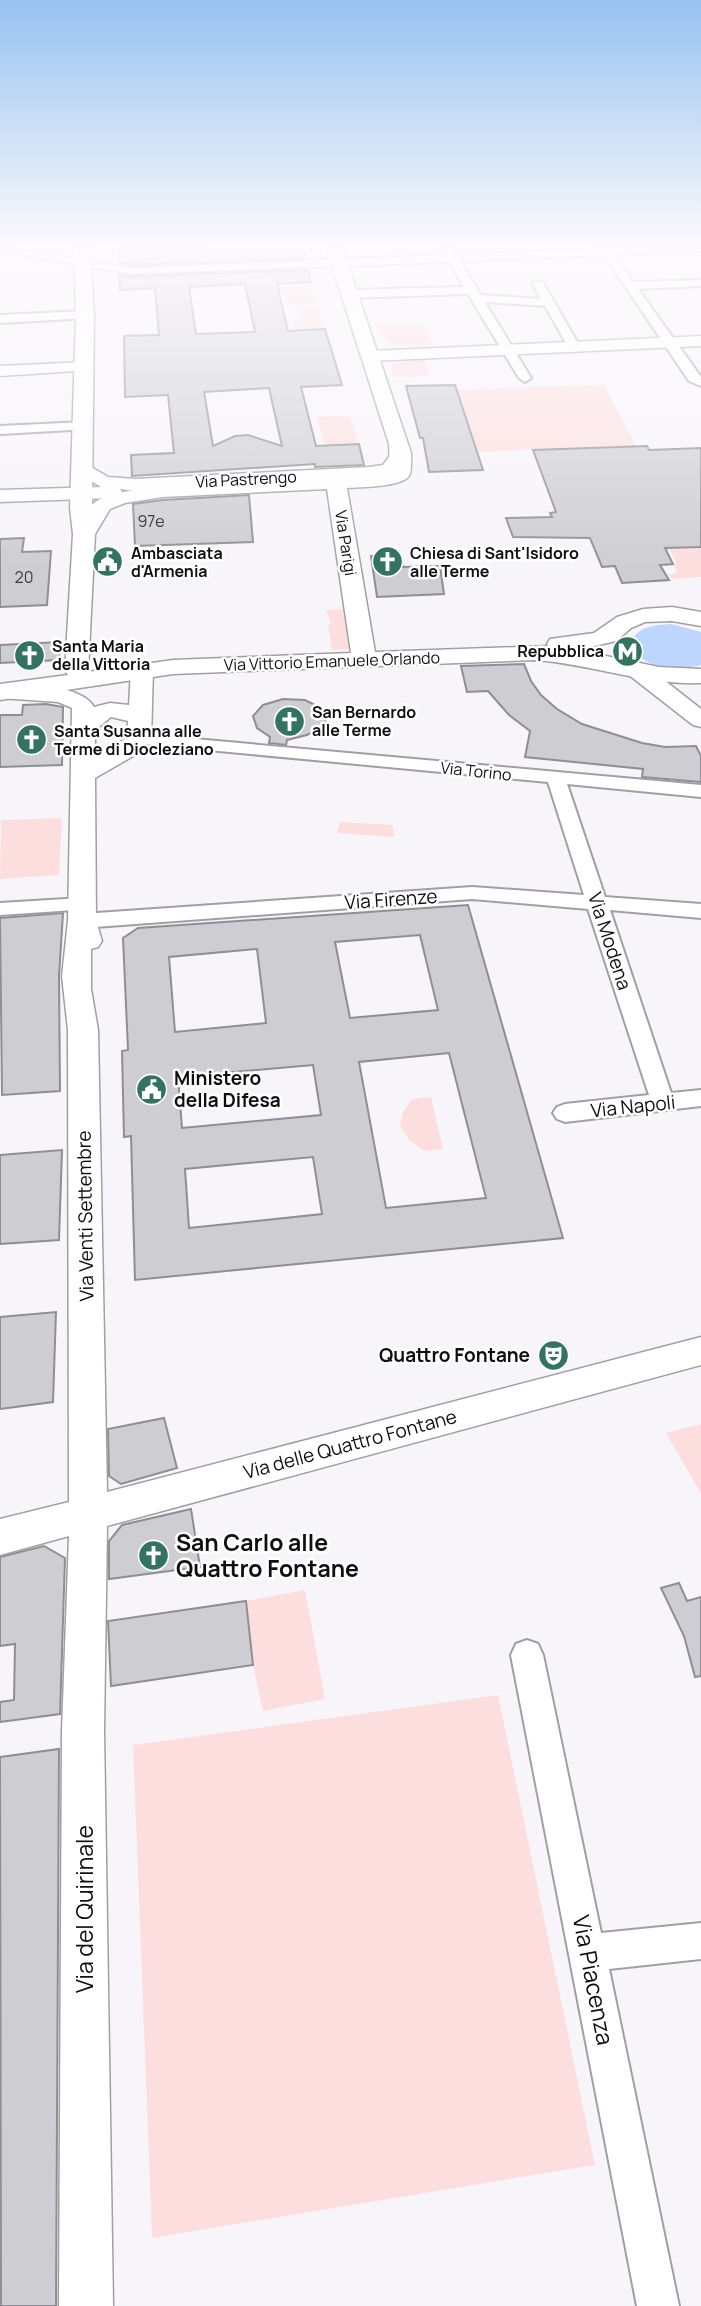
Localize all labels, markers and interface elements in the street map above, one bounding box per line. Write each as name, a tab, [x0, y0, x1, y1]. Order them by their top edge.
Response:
street label: Via Pastrengo	[195, 465, 297, 493]
street label: Via Parigi	[330, 509, 362, 577]
house number: 97e	[137, 510, 165, 532]
place label: Ambasciata d'Armenia	[131, 542, 223, 582]
place label: Chiesa di Sant'Isidoro alle Terme	[410, 542, 579, 582]
public building icon: Ambasciata d'Armenia	[91, 545, 125, 579]
church icon: Chiesa di Sant'Isidoro alle Terme	[370, 545, 404, 579]
house number: 20	[15, 566, 33, 588]
metro station icon: Repubblica	[610, 634, 644, 668]
place label: Santa Maria della Vittoria	[52, 635, 150, 675]
church icon: Santa Maria della Vittoria	[12, 638, 46, 672]
place label: Repubblica	[517, 640, 604, 662]
street label: Via Vittorio Emanuele Orlando	[224, 646, 440, 676]
place label: San Bernardo alle Terme	[312, 701, 416, 741]
church icon: San Bernardo alle Terme	[272, 704, 306, 738]
place label: Santa Susanna alle Terme di Diocleziano	[54, 720, 214, 760]
church icon: Santa Susanna alle Terme di Diocleziano	[14, 723, 48, 757]
street label: Via Torino	[439, 756, 513, 786]
street label: Via Firenze	[344, 883, 438, 915]
street label: Via Modena	[582, 889, 638, 993]
place label: Ministero della Difesa	[174, 1065, 281, 1113]
public building icon: Ministero della Difesa	[134, 1072, 168, 1106]
street label: Via Napoli	[589, 1089, 677, 1123]
street label: Via Venti Settembre	[71, 1130, 99, 1302]
theatre icon: Quattro Fontane	[536, 1338, 570, 1372]
place label: Quattro Fontane	[379, 1342, 530, 1368]
street label: Via delle Quattro Fontane	[241, 1403, 459, 1485]
place label: San Carlo alle Quattro Fontane	[176, 1526, 359, 1584]
church icon: San Carlo alle Quattro Fontane	[136, 1538, 170, 1572]
street label: Via del Quirinale	[68, 1825, 100, 1993]
street label: Via Piacenza	[566, 1912, 622, 2048]

